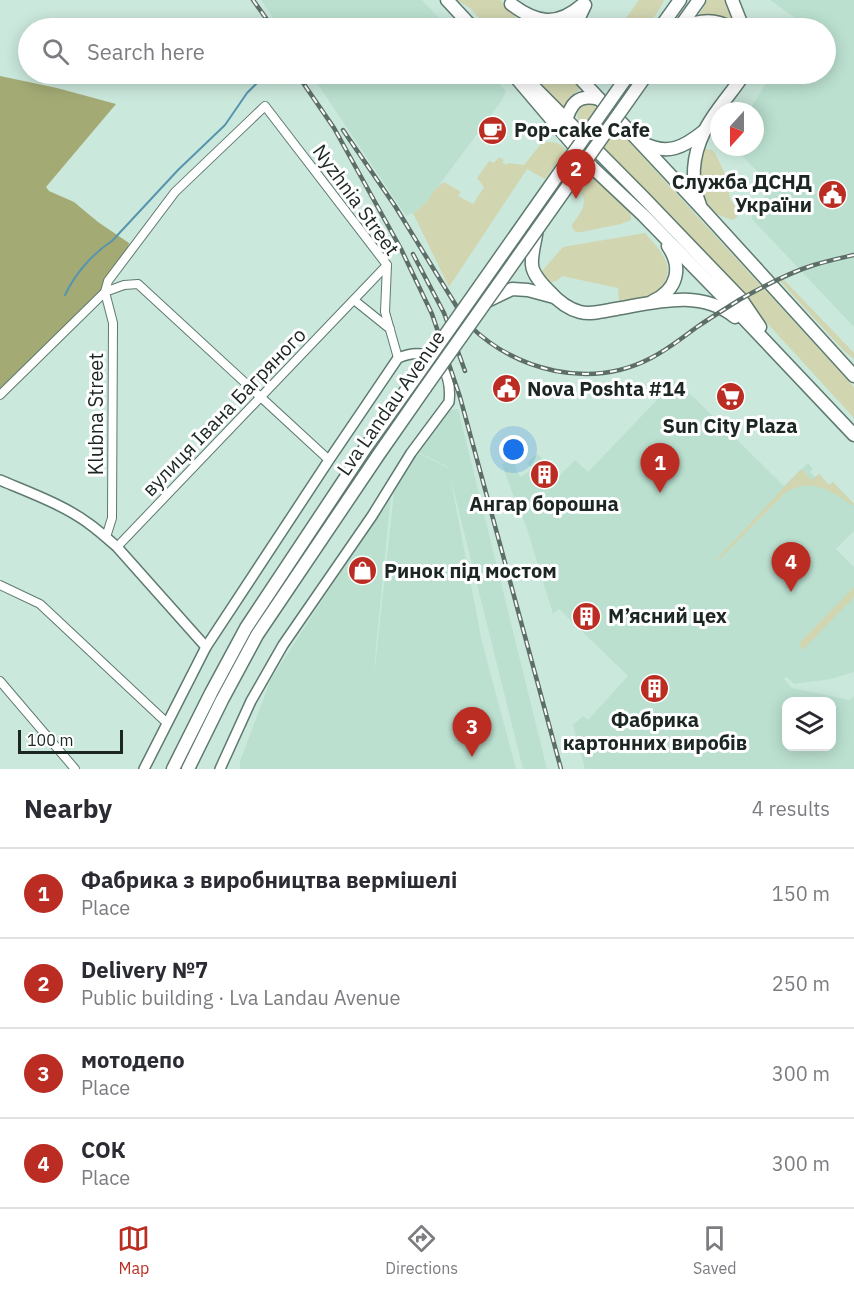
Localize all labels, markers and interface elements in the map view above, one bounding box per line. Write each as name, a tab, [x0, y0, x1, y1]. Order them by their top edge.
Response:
search box	[18, 18, 836, 84]
icon: search	[39, 35, 72, 68]
text: Search here	[87, 37, 205, 66]
north arrow	[710, 102, 764, 156]
cafe icon: Pop-cake Cafe	[477, 114, 509, 146]
place label: Pop-cake Cafe	[514, 116, 650, 143]
street label: Nyzhnia Street	[307, 139, 406, 261]
pin: 2	[556, 150, 596, 199]
place label: Служба ДСНД України	[672, 168, 812, 218]
public building icon: Служба ДСНД України	[817, 178, 849, 210]
street label: вулиця Івана Багряного	[136, 321, 311, 502]
street label: Lva Landau Avenue	[330, 325, 451, 481]
street label: Klubna Street	[82, 353, 109, 475]
public building icon: Nova Poshta #14	[490, 373, 522, 405]
place label: Nova Poshta #14	[527, 375, 686, 402]
supermarket icon: Sun City Plaza	[714, 380, 746, 412]
place label: Sun City Plaza	[662, 412, 798, 439]
your location	[499, 435, 528, 464]
pin: 1	[640, 444, 680, 493]
building icon: Ангар борошна	[528, 458, 560, 490]
place label: Ангар борошна	[469, 490, 619, 517]
pin: 4	[772, 542, 810, 592]
shop icon: Ринок під мостом	[347, 555, 379, 587]
place label: Ринок під мостом	[384, 557, 557, 584]
building icon: М’ясний цех	[571, 600, 603, 632]
place label: М’ясний цех	[608, 602, 727, 629]
building icon: Фабрика картонних виробів	[639, 673, 671, 705]
map controls	[782, 697, 836, 751]
button: layers	[782, 697, 836, 751]
place label: Фабрика картонних виробів	[563, 706, 747, 756]
pin: 3	[452, 708, 492, 757]
scale bar	[18, 727, 123, 754]
text: 100 m	[27, 730, 74, 750]
text: Nearby	[24, 791, 112, 825]
text: 4 results	[752, 795, 830, 822]
text: Фабрика з виробництва вермішелі	[81, 865, 457, 894]
text: 1	[38, 880, 50, 907]
text: 150 m	[772, 880, 830, 907]
text: Place	[81, 894, 130, 921]
text: Delivery №7	[81, 955, 208, 984]
text: 2	[38, 970, 50, 997]
text: 250 m	[772, 970, 830, 997]
text: Public building · Lva Landau Avenue	[81, 984, 400, 1011]
text: мотодепо	[81, 1045, 185, 1074]
text: 3	[38, 1060, 50, 1087]
text: 300 m	[772, 1060, 830, 1087]
text: Place	[81, 1074, 130, 1101]
text: СОК	[81, 1135, 126, 1164]
text: 4	[38, 1150, 50, 1177]
text: 300 m	[772, 1150, 830, 1177]
text: Place	[81, 1164, 130, 1191]
tab: Map	[117, 1222, 150, 1278]
tab: Directions	[385, 1222, 458, 1278]
tab: Saved	[693, 1222, 737, 1278]

